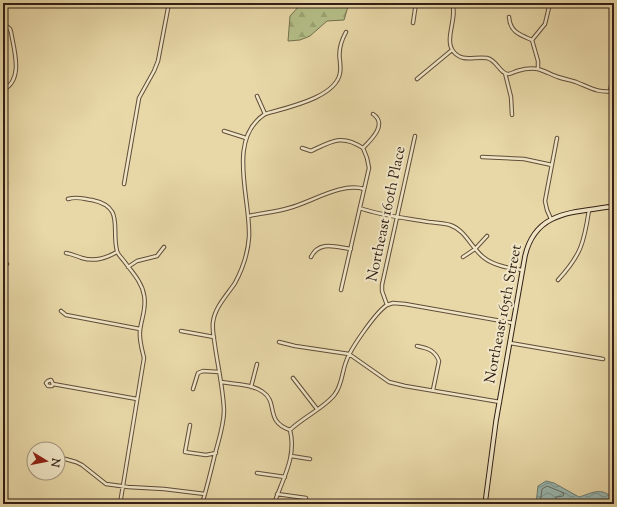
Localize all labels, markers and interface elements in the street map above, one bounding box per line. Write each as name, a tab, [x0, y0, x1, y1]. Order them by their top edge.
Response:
street label: Northeast 160th Place	[362, 144, 412, 284]
street label: Northeast 165th Street	[480, 243, 528, 385]
north arrow	[26, 441, 66, 481]
text: N	[46, 456, 64, 468]

